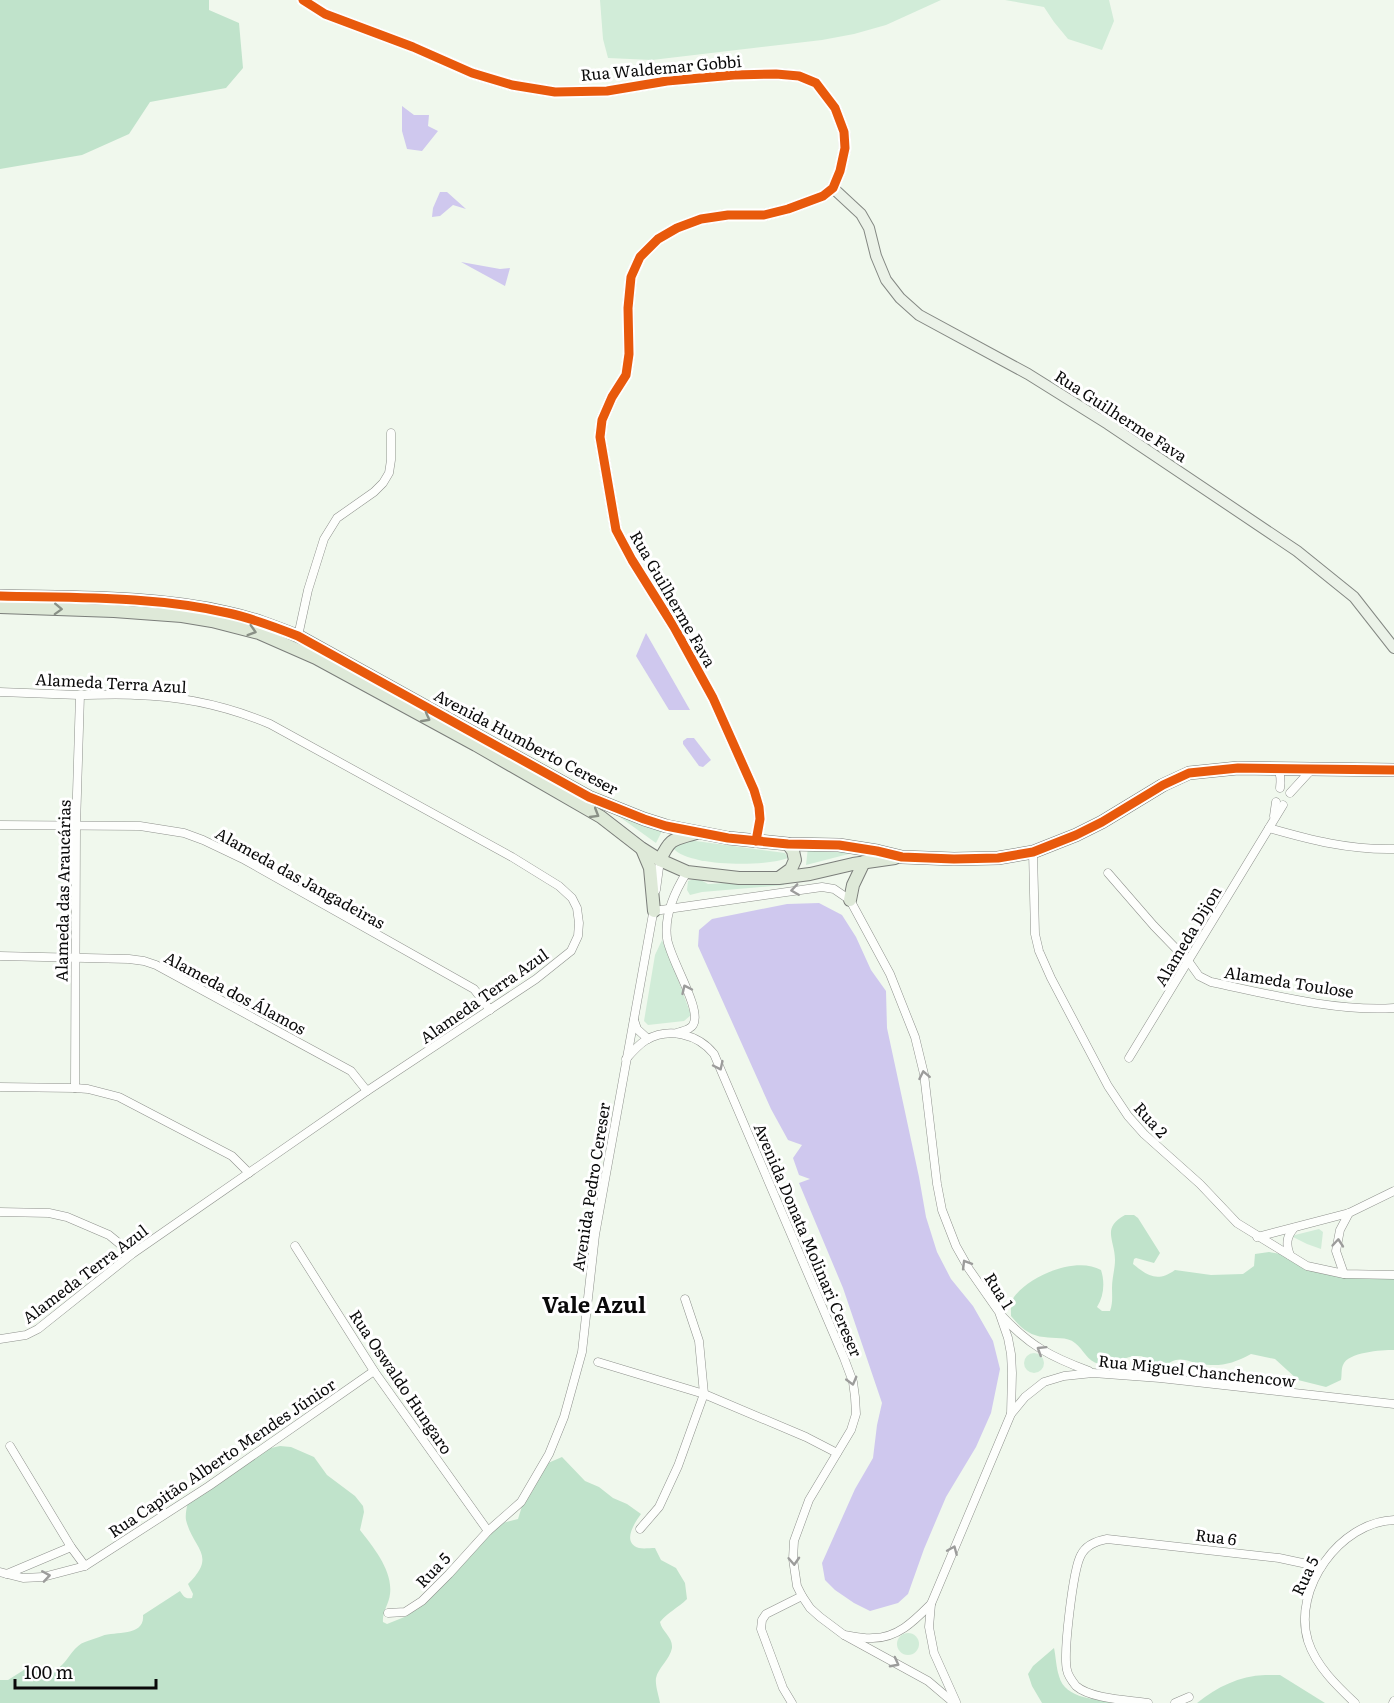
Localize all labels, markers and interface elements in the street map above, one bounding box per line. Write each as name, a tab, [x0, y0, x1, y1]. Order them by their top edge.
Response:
street label: Rua Waldemar Gobbi	[579, 48, 742, 86]
street label: Rua Guilherme Fava	[1050, 363, 1193, 467]
street label: Rua Guilherme Fava	[625, 526, 723, 671]
one-way arrow	[54, 603, 63, 616]
one-way arrow	[246, 624, 257, 636]
street label: Alameda Terra Azul	[35, 666, 187, 698]
street label: Avenida Humberto Cereser	[430, 682, 623, 800]
one-way arrow	[419, 711, 430, 722]
street label: Alameda das Araucárias	[48, 800, 76, 982]
one-way arrow	[589, 806, 599, 818]
street label: Alameda das Jangadeiras	[211, 820, 390, 934]
street label: Alameda Dijon	[1148, 880, 1227, 990]
one-way arrow	[790, 884, 799, 896]
street label: Alameda Terra Azul	[414, 942, 552, 1049]
street label: Alameda dos Álamos	[160, 945, 311, 1040]
street label: Alameda Toulose	[1223, 959, 1356, 1003]
one-way arrow	[682, 984, 694, 995]
one-way arrow	[712, 1060, 724, 1071]
one-way arrow	[918, 1070, 931, 1080]
street label: Rua 2	[1129, 1096, 1174, 1143]
street label: Avenida Pedro Cereser	[565, 1100, 615, 1273]
street label: Avenida Donata Molinari Cereser	[749, 1119, 869, 1361]
street label: Alameda Terra Azul	[17, 1218, 152, 1328]
one-way arrow	[1331, 1238, 1344, 1248]
one-way arrow	[962, 1259, 973, 1270]
street label: Rua 1	[979, 1267, 1021, 1314]
district label: Vale Azul	[542, 1287, 646, 1320]
street label: Rua Oswaldo Hungaro	[344, 1304, 459, 1459]
one-way arrow	[1037, 1345, 1047, 1357]
street label: Rua Miguel Chanchencow	[1097, 1348, 1297, 1392]
street label: Rua Capitão Alberto Mendes Júnior	[103, 1372, 340, 1543]
one-way arrow	[844, 1376, 857, 1386]
street label: Rua 6	[1194, 1522, 1239, 1550]
one-way arrow	[946, 1545, 958, 1556]
street label: Rua 5	[409, 1546, 455, 1592]
street label: Rua 5	[1285, 1552, 1324, 1599]
one-way arrow	[788, 1556, 801, 1565]
one-way arrow	[41, 1570, 51, 1583]
scale bar	[15, 1652, 156, 1690]
one-way arrow	[889, 1656, 899, 1667]
text: 100 m	[24, 1658, 73, 1685]

